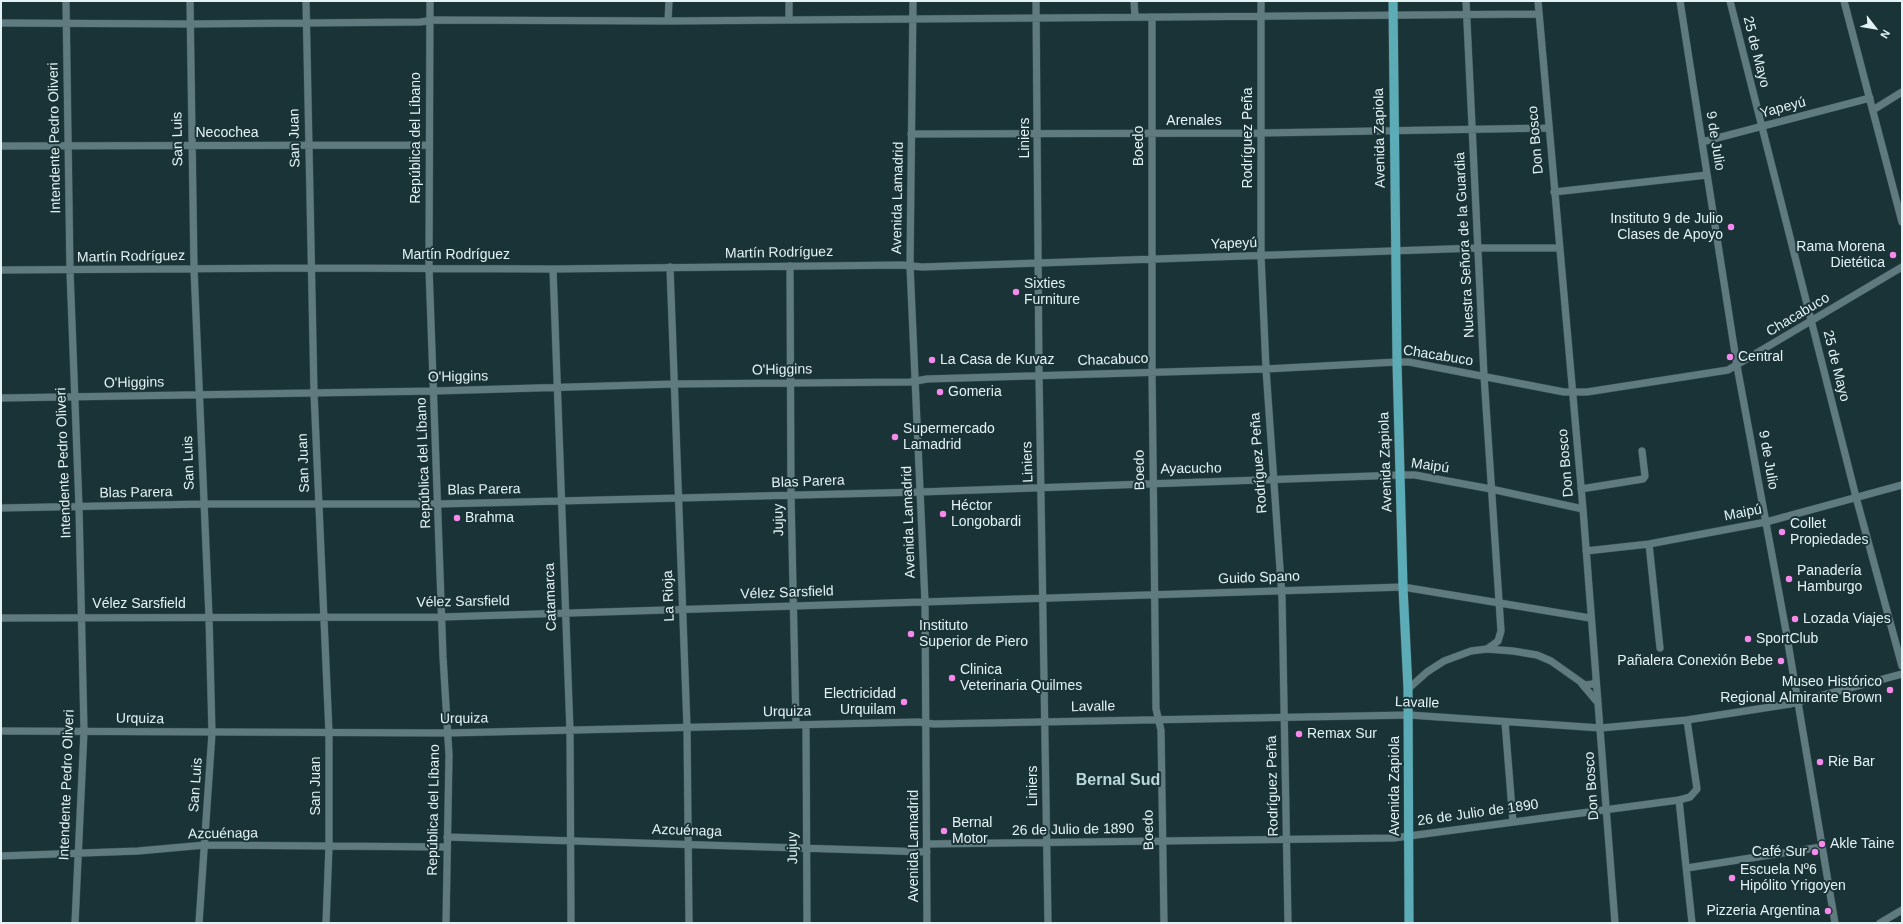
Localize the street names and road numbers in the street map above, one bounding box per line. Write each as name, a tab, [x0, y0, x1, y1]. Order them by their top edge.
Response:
street label: 25 de Mayo	[1739, 14, 1773, 90]
street label: Intendente Pedro Oliveri	[45, 62, 65, 214]
street label: República del Líbano	[408, 72, 424, 204]
street label: Rodríguez Peña	[1240, 87, 1256, 189]
street label: Avenida Zapiola	[1371, 88, 1389, 188]
street label: Yapeyú	[1758, 94, 1808, 122]
street label: Don Bosco	[1525, 105, 1547, 175]
street label: San Juan	[286, 108, 304, 168]
street label: 9 de Julio	[1702, 110, 1728, 172]
street label: San Luis	[169, 112, 187, 166]
street label: Arenales	[1166, 113, 1222, 129]
street label: Liniers	[1017, 117, 1033, 159]
street label: Necochea	[195, 125, 259, 141]
street label: Boedo	[1131, 126, 1147, 166]
street label: Avenida Lamadrid	[889, 142, 907, 254]
street label: Nuestra Señora de la Guardia	[1452, 152, 1478, 338]
street label: Yapeyú	[1210, 235, 1258, 253]
street label: Martín Rodríguez	[725, 244, 833, 262]
street label: Martín Rodríguez	[402, 247, 510, 263]
street label: Martín Rodríguez	[77, 248, 185, 266]
street label: Chacabuco	[1763, 290, 1833, 340]
street label: 25 de Mayo	[1819, 328, 1853, 404]
street label: Chacabuco	[1402, 342, 1474, 370]
street label: Chacabuco	[1077, 350, 1149, 370]
street label: O'Higgins	[752, 361, 812, 379]
street label: O'Higgins	[428, 368, 488, 386]
street label: O'Higgins	[104, 374, 164, 392]
street label: Intendente Pedro Oliveri	[53, 387, 75, 539]
street label: República del Líbano	[413, 397, 435, 529]
street label: Rodríguez Peña	[1247, 412, 1271, 514]
street label: Avenida Zapiola	[1376, 412, 1396, 512]
street label: Don Bosco	[1555, 428, 1577, 498]
street label: 9 de Julio	[1755, 429, 1781, 491]
street label: San Juan	[295, 433, 313, 493]
street label: San Luis	[180, 435, 198, 491]
street label: Liniers	[1019, 441, 1037, 483]
street label: Boedo	[1131, 450, 1149, 490]
street label: Maipú	[1410, 455, 1450, 477]
street label: Ayacucho	[1160, 460, 1222, 478]
street label: Avenida Lamadrid	[899, 465, 919, 579]
street label: Blas Parera	[771, 472, 845, 492]
street label: Blas Parera	[447, 481, 521, 499]
street label: Blas Parera	[99, 484, 173, 502]
street label: Maipú	[1723, 501, 1763, 525]
street label: Jujuy	[770, 504, 788, 536]
street label: Catamarca	[541, 562, 561, 632]
street label: Guido Spano	[1218, 568, 1300, 588]
street label: La Rioja	[660, 570, 678, 622]
street label: Vélez Sarsfield	[740, 583, 834, 603]
street label: Vélez Sarsfield	[416, 593, 510, 611]
street label: Vélez Sarsfield	[92, 596, 186, 612]
street label: Lavalle	[1395, 694, 1439, 712]
street label: Lavalle	[1071, 698, 1115, 716]
street label: Urquiza	[763, 703, 811, 721]
street label: Intendente Pedro Oliveri	[56, 709, 78, 861]
street label: Urquiza	[116, 710, 164, 728]
street label: Urquiza	[440, 710, 488, 728]
street label: Rodríguez Peña	[1264, 735, 1282, 837]
street label: Avenida Zapiola	[1387, 736, 1403, 836]
street label: República del Líbano	[424, 744, 444, 876]
street label: Don Bosco	[1581, 751, 1603, 821]
street label: San Juan	[308, 756, 324, 816]
street label: San Luis	[186, 757, 206, 813]
street label: Liniers	[1025, 765, 1041, 807]
street label: Avenida Lamadrid	[906, 790, 922, 902]
street label: 26 de Julio de 1890	[1416, 796, 1540, 830]
street label: Boedo	[1140, 810, 1158, 850]
street label: Azcuénaga	[652, 821, 722, 841]
street label: 26 de Julio de 1890	[1012, 821, 1134, 839]
street label: Azcuénaga	[188, 825, 258, 843]
street label: Jujuy	[784, 832, 802, 864]

